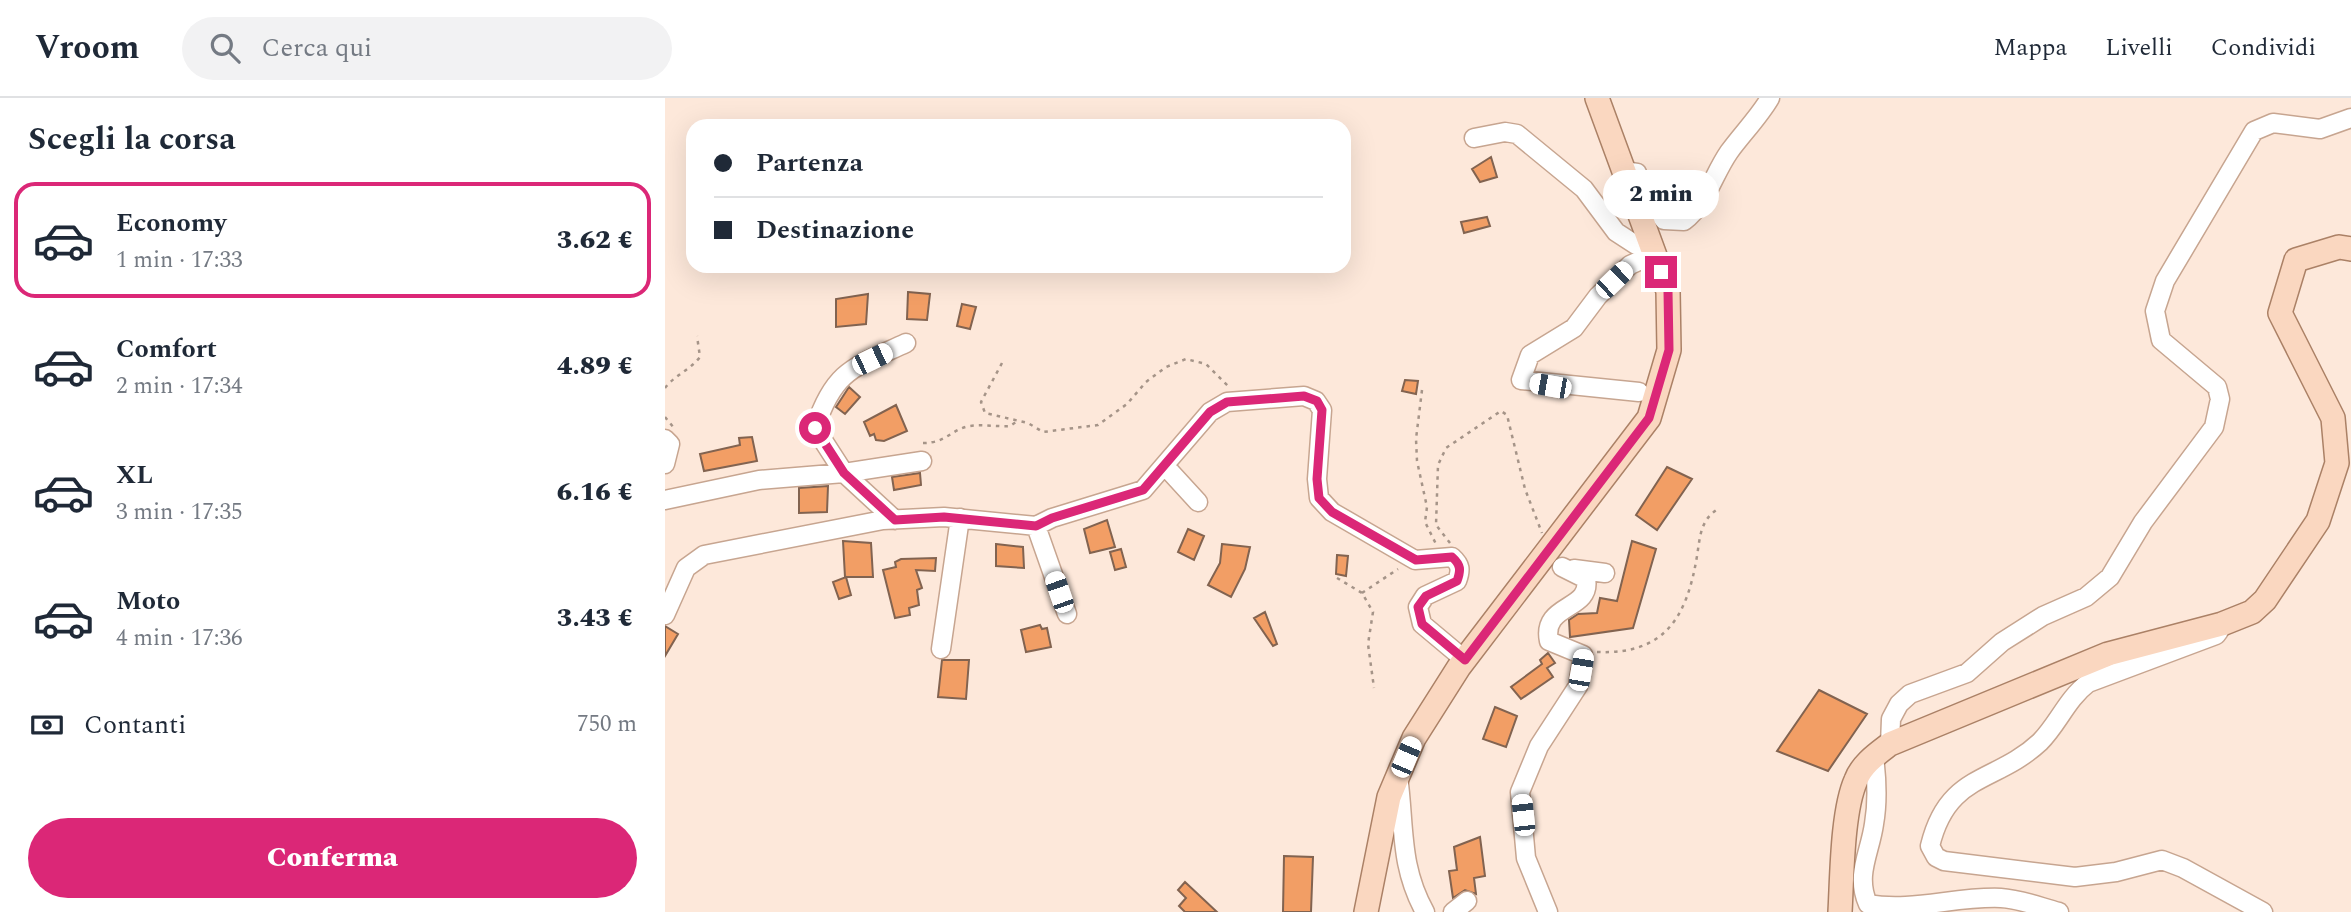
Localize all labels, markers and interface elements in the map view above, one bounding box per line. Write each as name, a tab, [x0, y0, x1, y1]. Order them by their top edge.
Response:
search box	[182, 17, 672, 80]
text: Vroom	[35, 23, 140, 73]
text: Cerca qui	[262, 28, 372, 68]
icon: search	[206, 29, 244, 67]
text: Mappa	[1993, 30, 2067, 66]
text: Livelli	[2105, 30, 2173, 66]
text: Condividi	[2211, 30, 2316, 66]
text: Scegli la corsa	[28, 115, 236, 164]
text: Partenza	[756, 143, 863, 183]
callout: 2 min	[1603, 170, 1719, 220]
text: 2 min	[1629, 177, 1693, 212]
text: Economy	[116, 203, 226, 243]
icon: car	[32, 209, 95, 272]
text: Destinazione	[756, 210, 914, 250]
text: 3.62 €	[557, 220, 633, 260]
text: 1 min · 17:33	[116, 243, 243, 278]
route end	[1645, 256, 1677, 288]
car	[1592, 258, 1637, 302]
text: Comfort	[116, 329, 217, 369]
icon: car	[32, 335, 95, 398]
car	[849, 340, 896, 378]
text: 4.89 €	[557, 346, 633, 386]
text: 2 min · 17:34	[116, 369, 243, 404]
car	[1528, 372, 1573, 400]
route start	[799, 412, 831, 444]
text: XL	[116, 455, 153, 495]
icon: car	[32, 461, 95, 524]
text: 6.16 €	[557, 472, 633, 512]
text: 3 min · 17:35	[116, 495, 243, 530]
car	[1043, 569, 1076, 615]
text: Moto	[116, 581, 180, 621]
icon: car	[32, 587, 95, 650]
text: 3.43 €	[557, 598, 633, 638]
text: 4 min · 17:36	[116, 621, 243, 656]
car	[1568, 647, 1595, 693]
text: Contanti	[84, 705, 186, 745]
icon: cash	[28, 706, 66, 744]
text: 750 m	[577, 707, 637, 742]
car	[1389, 734, 1424, 780]
car	[1511, 793, 1536, 837]
button: Conferma	[28, 818, 637, 898]

